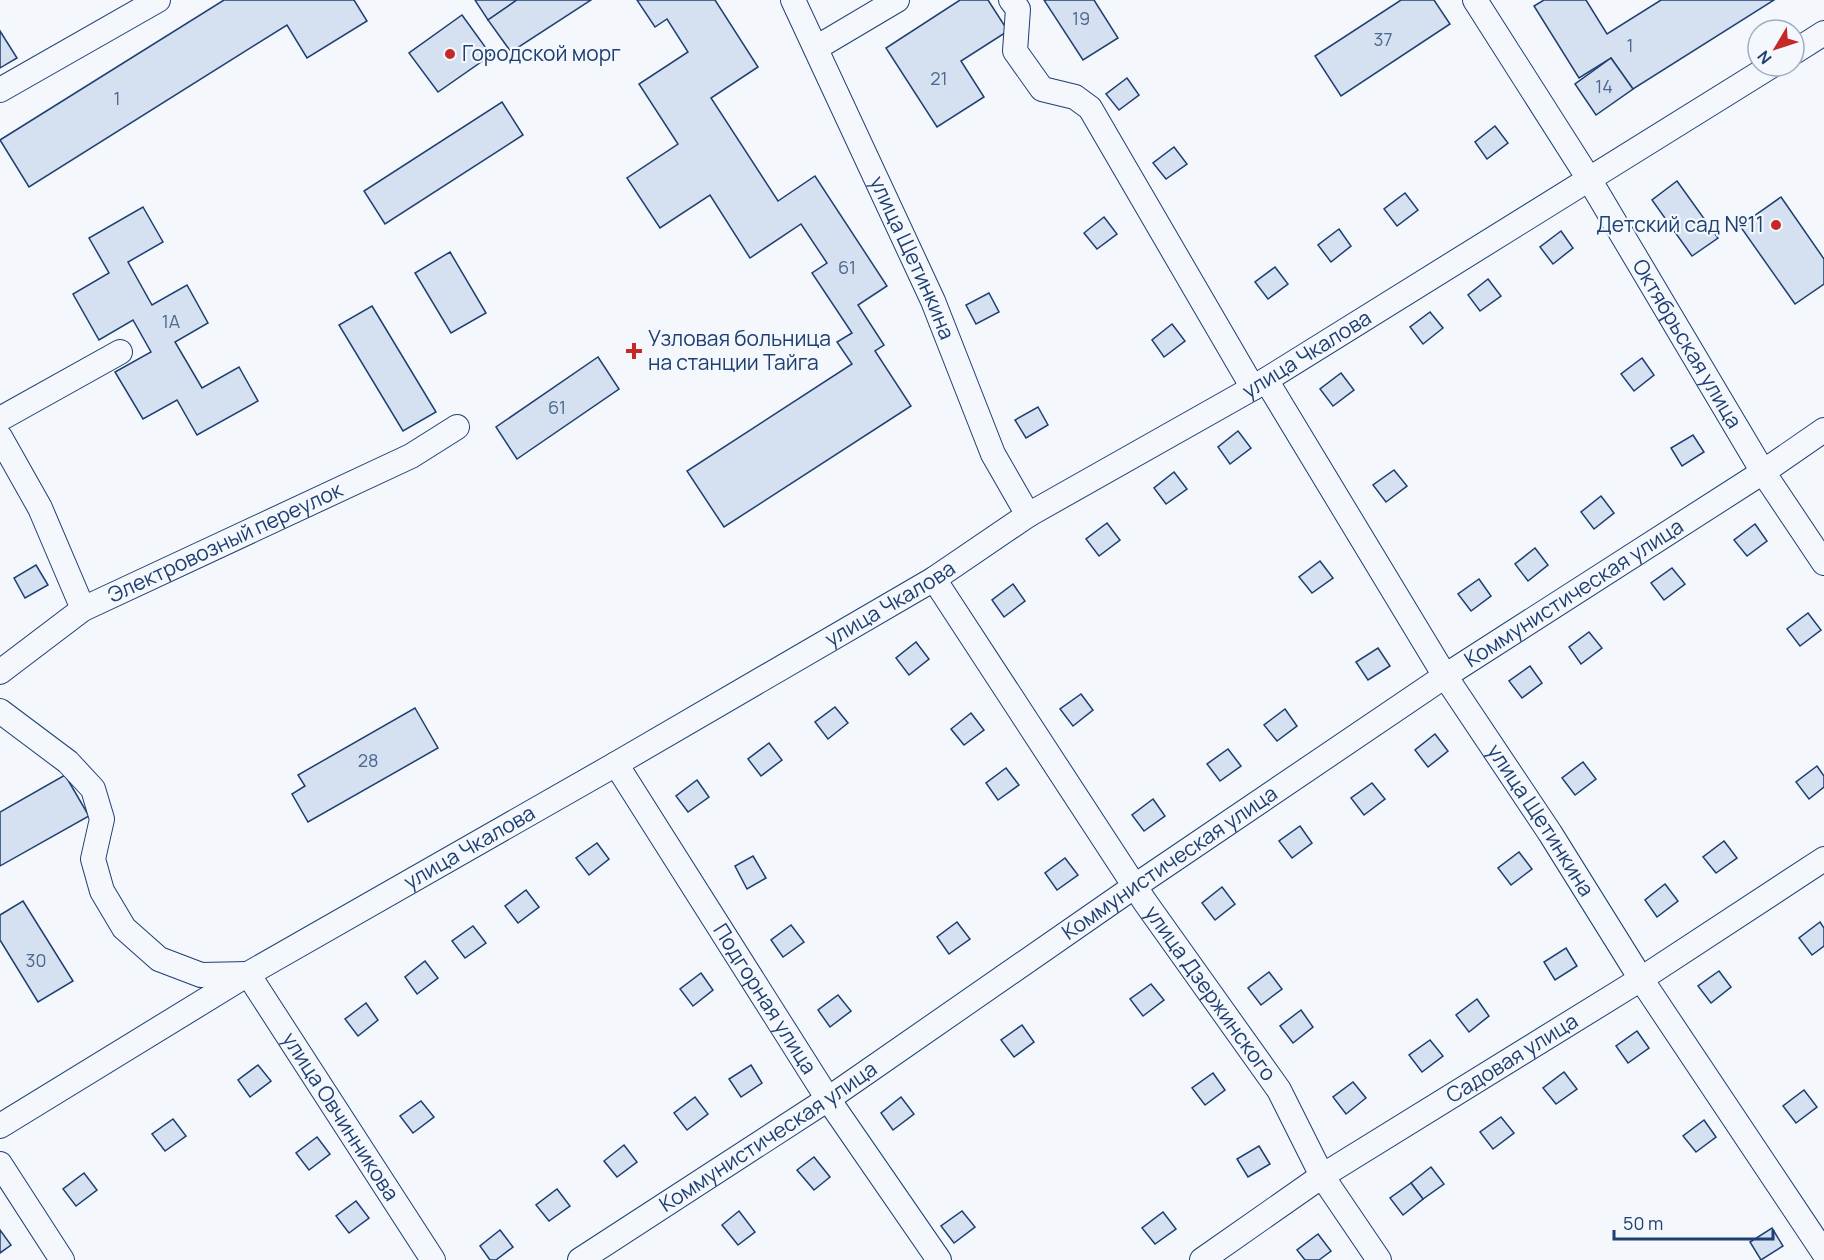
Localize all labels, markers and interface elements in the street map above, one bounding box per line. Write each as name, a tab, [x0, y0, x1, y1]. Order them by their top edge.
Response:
house number: 19	[1072, 6, 1090, 30]
north arrow	[1746, 18, 1806, 78]
house number: 37	[1374, 27, 1393, 51]
house number: 1	[1626, 33, 1634, 57]
place label: Городской морг	[462, 39, 621, 67]
text: N	[1752, 46, 1777, 69]
marker: Городской морг	[443, 47, 457, 61]
house number: 21	[930, 66, 948, 90]
house number: 14	[1595, 74, 1613, 98]
house number: 1	[113, 86, 121, 110]
street label: улица Щетинкина	[864, 171, 962, 343]
place label: Детский сад №11	[1596, 210, 1764, 238]
marker: Детский сад №11	[1769, 218, 1783, 232]
street label: Октябрьская улица	[1627, 254, 1749, 433]
house number: 61	[838, 255, 856, 279]
street label: улица Чкалова	[1237, 303, 1376, 404]
house number: 1А	[162, 309, 181, 333]
place label: Узловая больница на станции Тайга	[648, 324, 831, 376]
marker: Узловая больница на станции Тайга	[625, 342, 643, 360]
house number: 61	[548, 395, 566, 419]
street label: Электровозный переулок	[103, 475, 347, 609]
street label: Коммунистическая улица	[1459, 512, 1688, 673]
street label: улица Чкалова	[819, 554, 960, 652]
street label: улица Щетинкина	[1481, 738, 1601, 901]
house number: 28	[358, 748, 378, 772]
street label: Коммунистическая улица	[1056, 779, 1282, 946]
street label: улица Чкалова	[398, 798, 540, 895]
street label: улица Дзержинского	[1139, 899, 1283, 1086]
street label: Подгорная улица	[707, 918, 824, 1079]
house number: 30	[26, 948, 46, 972]
street label: Садовая улица	[1441, 1006, 1583, 1109]
street label: улица Овчинникова	[276, 1026, 406, 1206]
street label: Коммунистическая улица	[654, 1054, 882, 1218]
scale bar	[1614, 1203, 1773, 1241]
text: 50 m	[1623, 1211, 1663, 1235]

